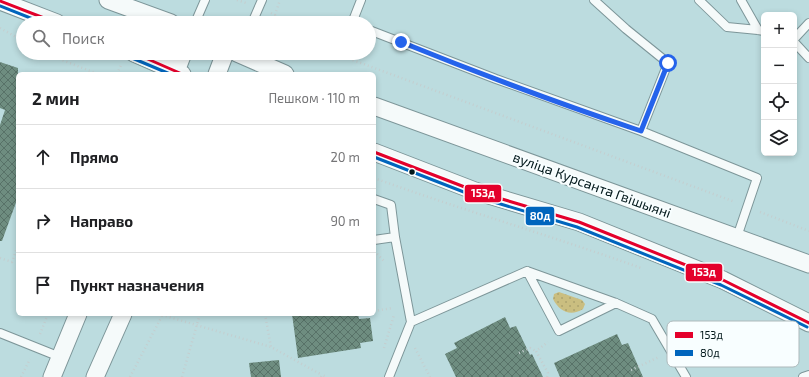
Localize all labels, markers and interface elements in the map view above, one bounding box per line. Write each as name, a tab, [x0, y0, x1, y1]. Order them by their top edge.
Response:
map controls	[761, 12, 797, 156]
button: +	[761, 12, 797, 48]
search box	[16, 16, 376, 60]
icon: search	[30, 27, 52, 49]
text: Поиск	[62, 29, 105, 47]
route end	[392, 33, 410, 51]
button: −	[761, 48, 797, 84]
route start	[659, 54, 677, 72]
button: locate	[761, 84, 797, 120]
text: 2 мин	[32, 88, 80, 108]
text: Пешком · 110 m	[268, 90, 360, 106]
button: layers	[761, 120, 797, 156]
icon: ahead	[32, 146, 54, 168]
text: Прямо	[70, 148, 119, 166]
street label: вуліца Курсанта Гвішыяні	[511, 148, 674, 221]
text: 20 m	[331, 149, 360, 165]
unlabelled marker	[407, 167, 417, 177]
line badge: 153д	[464, 184, 502, 203]
text: 153д	[471, 186, 495, 199]
line badge: 80д	[525, 206, 555, 226]
text: 80д	[530, 209, 550, 222]
icon: right	[32, 210, 54, 232]
text: Направо	[70, 212, 133, 230]
text: 90 m	[330, 213, 360, 229]
line badge: 153д	[685, 263, 723, 282]
text: 153д	[692, 265, 716, 278]
icon: arrive	[32, 274, 54, 296]
text: Пункт назначения	[70, 276, 204, 294]
legend	[667, 321, 799, 367]
text: 153д	[700, 328, 723, 341]
text: 80д	[700, 346, 720, 359]

